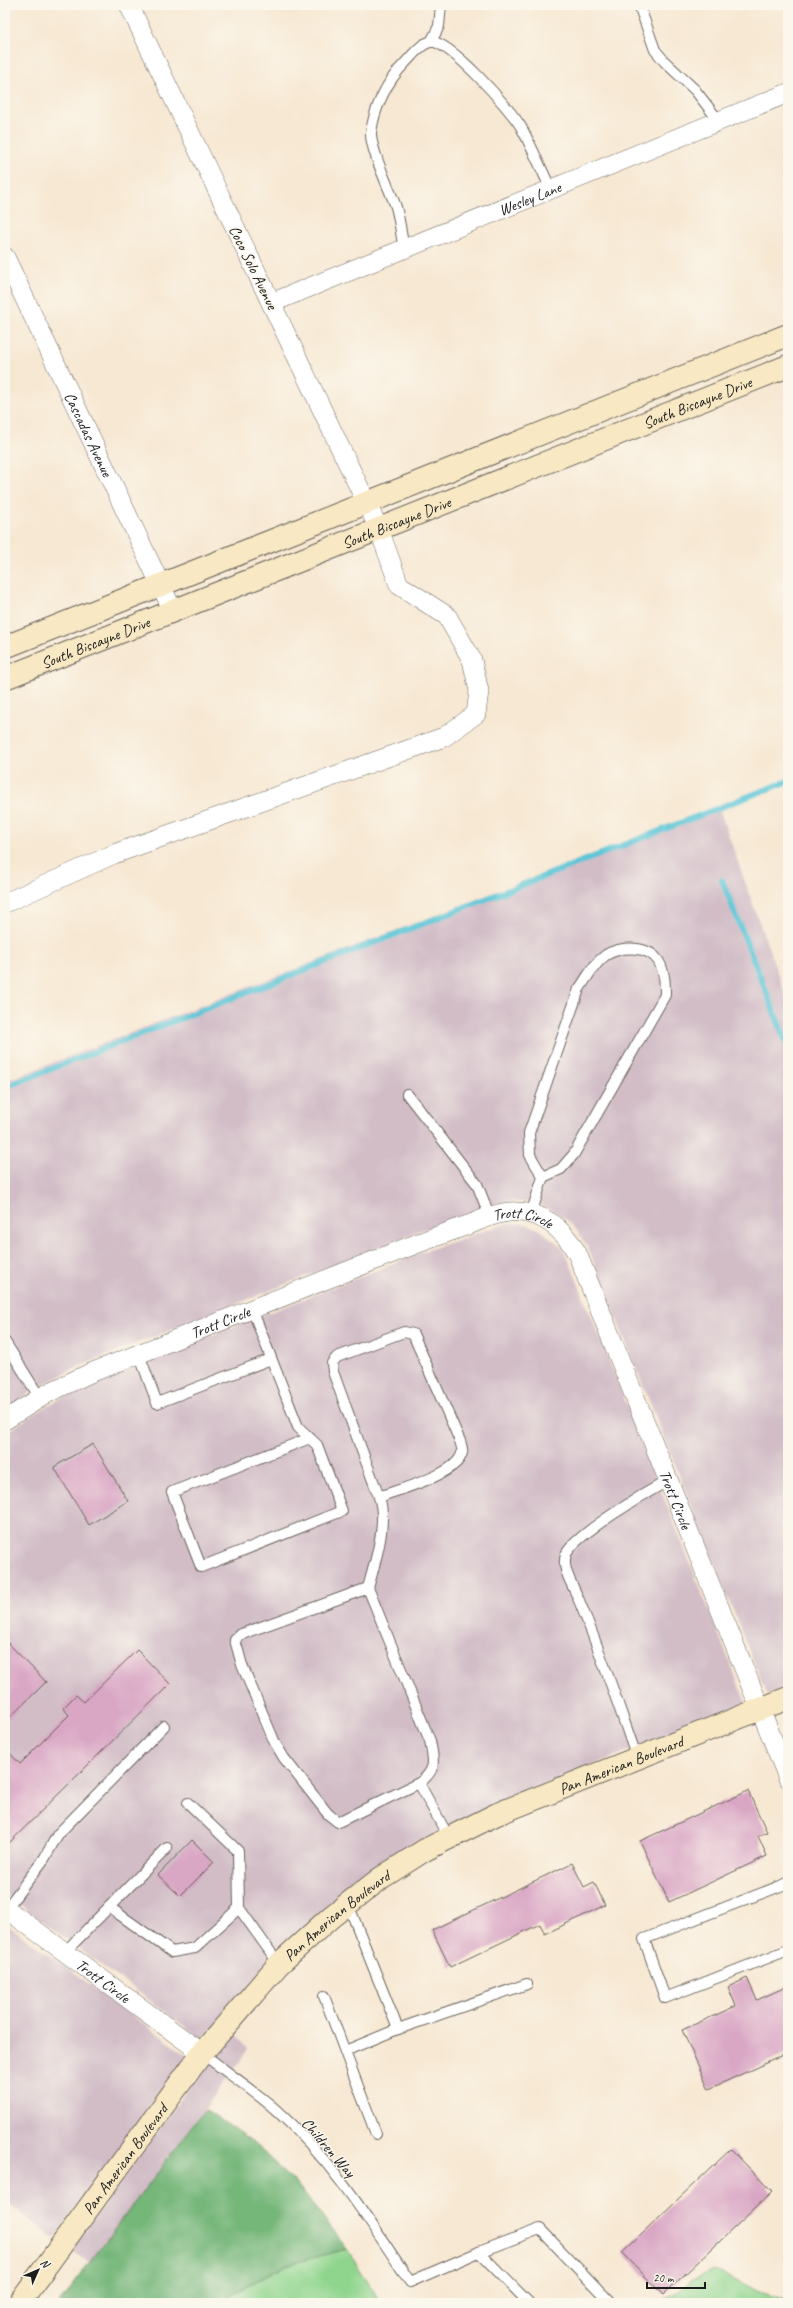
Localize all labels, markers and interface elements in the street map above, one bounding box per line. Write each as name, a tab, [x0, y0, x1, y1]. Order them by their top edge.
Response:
street label: Wesley Lane	[496, 177, 566, 221]
street label: Coco Solo Avenue	[224, 222, 283, 314]
street label: South Biscayne Drive	[640, 372, 756, 434]
street label: Cascadas Avenue	[60, 389, 117, 482]
street label: South Biscayne Drive	[339, 492, 455, 554]
street label: South Biscayne Drive	[38, 612, 154, 674]
street label: Trott Circle	[490, 1203, 559, 1234]
street label: Trott Circle	[188, 1301, 255, 1343]
street label: Trott Circle	[654, 1467, 697, 1534]
street label: Pan American Boulevard	[556, 1731, 689, 1799]
street label: Pan American Boulevard	[280, 1865, 396, 1966]
street label: Trott Circle	[72, 1955, 135, 2009]
street label: Pan American Boulevard	[78, 2098, 174, 2218]
street label: Children Way	[297, 2114, 361, 2183]
north arrow	[18, 2250, 58, 2290]
text: N	[38, 2256, 54, 2272]
scale bar	[647, 2264, 705, 2290]
text: 20 m	[653, 2270, 675, 2286]

